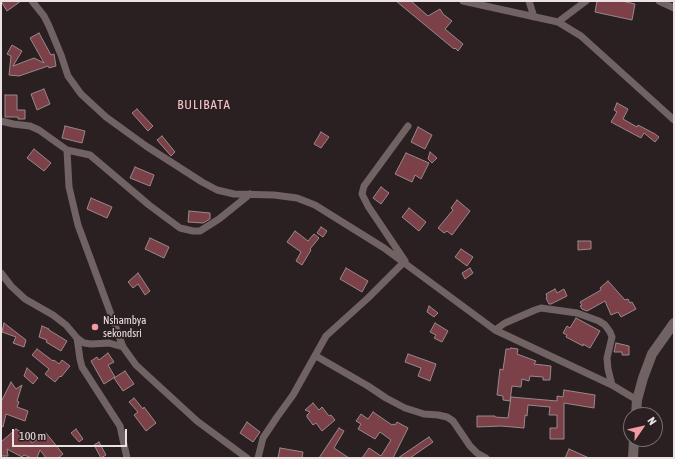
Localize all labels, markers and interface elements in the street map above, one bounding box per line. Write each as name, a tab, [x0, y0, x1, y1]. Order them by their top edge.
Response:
district label: BULIBATA	[177, 97, 231, 113]
place label: Nshambya sekondsri	[103, 314, 146, 340]
marker: Nshambya sekondsri	[90, 322, 100, 332]
north arrow	[623, 407, 663, 447]
text: N	[645, 415, 659, 427]
scale bar	[14, 421, 129, 447]
text: 100 m	[19, 429, 46, 443]

